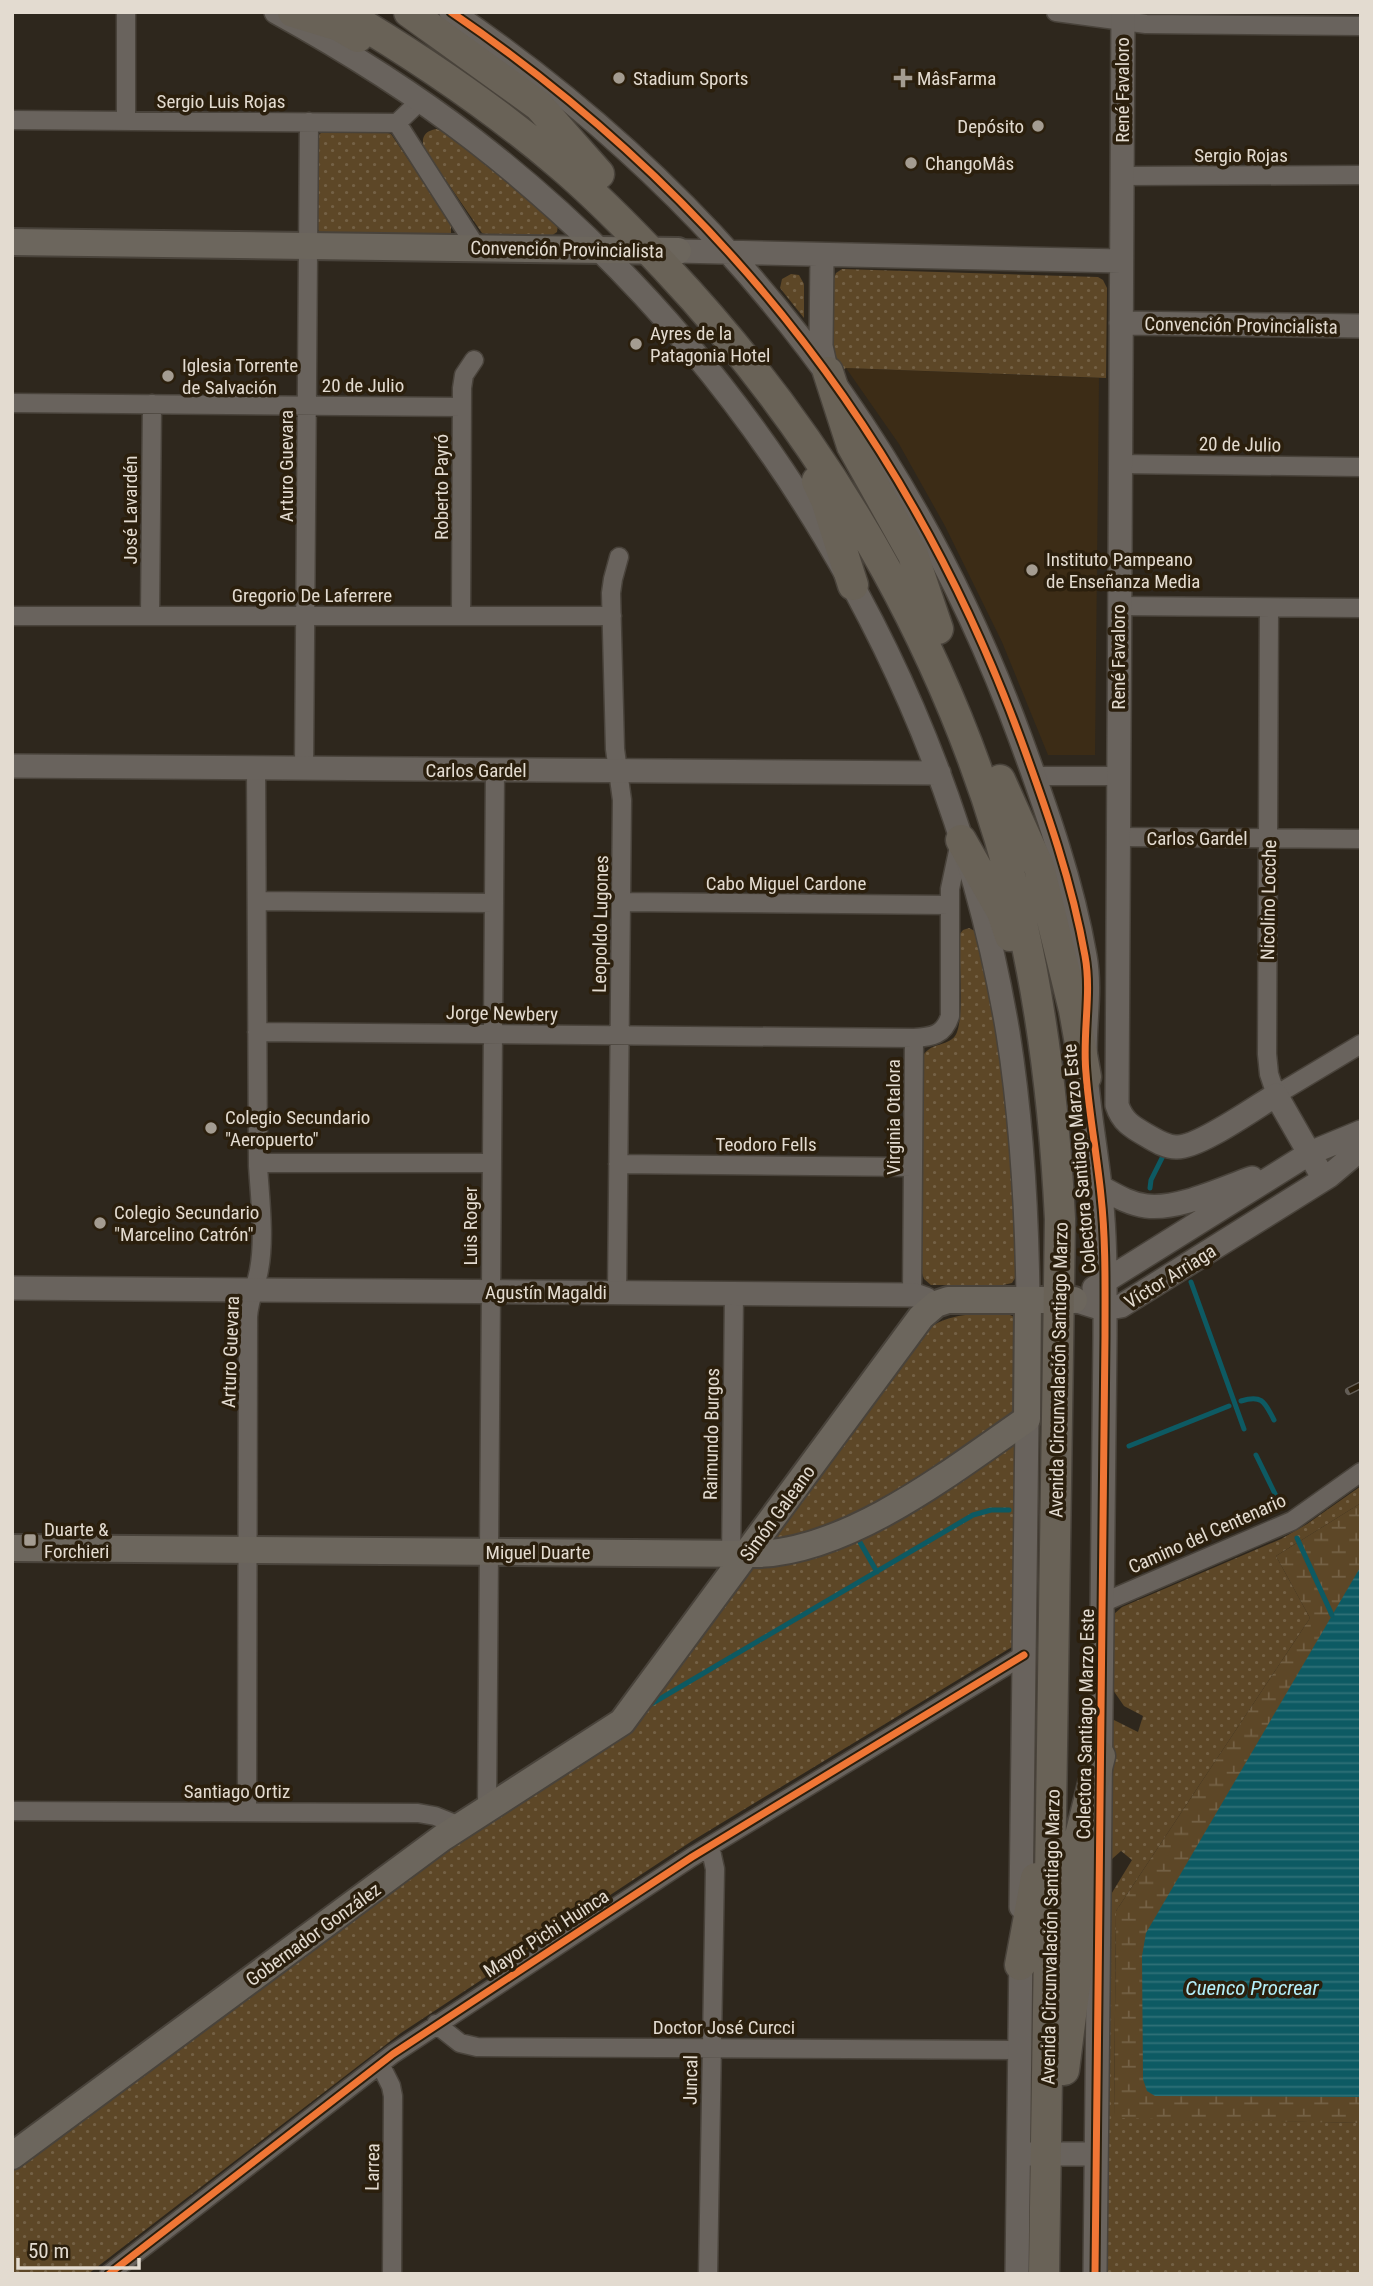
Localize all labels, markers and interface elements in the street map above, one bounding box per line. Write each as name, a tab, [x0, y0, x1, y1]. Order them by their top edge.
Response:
street label: René Favaloro	[1111, 37, 1134, 143]
place label: Stadium Sports	[633, 67, 749, 90]
place label: MâsFarma	[917, 67, 996, 90]
marker: Stadium Sports	[611, 70, 627, 86]
marker: MâsFarma	[895, 70, 911, 86]
street label: Sergio Luis Rojas	[157, 90, 285, 113]
place label: Depósito	[957, 115, 1024, 138]
marker: Depósito	[1030, 118, 1046, 134]
street label: Sergio Rojas	[1194, 144, 1288, 167]
place label: ChangoMâs	[925, 152, 1014, 175]
marker: ChangoMâs	[903, 155, 919, 171]
street label: Convención Provincialista	[470, 236, 664, 263]
street label: Convención Provincialista	[1144, 312, 1338, 339]
place label: Ayres de la Patagonia Hotel	[650, 322, 770, 367]
marker: Ayres de la Patagonia Hotel	[628, 336, 644, 352]
place label: Iglesia Torrente de Salvación	[182, 354, 298, 399]
marker: Iglesia Torrente de Salvación	[160, 368, 176, 384]
street label: 20 de Julio	[322, 374, 404, 397]
street label: Arturo Guevara	[275, 410, 298, 522]
street label: 20 de Julio	[1199, 432, 1281, 457]
street label: Roberto Payró	[430, 434, 453, 540]
street label: José Lavardén	[119, 456, 142, 564]
place label: Instituto Pampeano de Enseñanza Media	[1046, 548, 1200, 593]
marker: Instituto Pampeano de Enseñanza Media	[1024, 562, 1040, 578]
street label: Gregorio De Laferrere	[232, 584, 392, 607]
street label: René Favaloro	[1107, 604, 1130, 710]
street label: Carlos Gardel	[425, 759, 527, 782]
street label: Carlos Gardel	[1146, 827, 1248, 850]
street label: Nicolino Locche	[1256, 839, 1281, 960]
street label: Leopoldo Lugones	[588, 855, 613, 993]
street label: Cabo Miguel Cardone	[706, 872, 866, 895]
street label: Jorge Newbery	[446, 1001, 558, 1026]
street label: Colectora Santiago Marzo Este	[1058, 1043, 1101, 1275]
street label: Virginia Otalora	[882, 1059, 905, 1175]
place label: Colegio Secundario "Aeropuerto"	[225, 1106, 370, 1151]
marker: Colegio Secundario "Aeropuerto"	[203, 1120, 219, 1136]
street label: Teodoro Fells	[715, 1133, 817, 1156]
street label: Luis Roger	[459, 1186, 482, 1265]
place label: Colegio Secundario "Marcelino Catrón"	[114, 1201, 259, 1246]
marker: Colegio Secundario "Marcelino Catrón"	[92, 1215, 108, 1231]
street label: Avenida Circunvalación Santiago Marzo	[1044, 1222, 1073, 1518]
street label: Víctor Arriaga	[1120, 1239, 1220, 1314]
street label: Agustín Magaldi	[485, 1281, 607, 1304]
street label: Arturo Guevara	[217, 1295, 244, 1409]
street label: Raimundo Burgos	[699, 1368, 724, 1500]
street label: Simón Galeano	[735, 1461, 820, 1566]
street label: Camino del Centenario	[1125, 1488, 1290, 1579]
place label: Duarte & Forchieri	[44, 1518, 109, 1563]
marker: Duarte & Forchieri	[22, 1532, 38, 1548]
street label: Miguel Duarte	[486, 1541, 590, 1564]
street label: Colectora Santiago Marzo Este	[1072, 1608, 1099, 1840]
street label: Santiago Ortiz	[184, 1780, 290, 1803]
street label: Avenida Circunvalación Santiago Marzo	[1036, 1789, 1065, 2085]
street label: Gobernador González	[241, 1878, 385, 1991]
street label: Mayor Pichi Huinca	[479, 1884, 613, 1982]
water label: Cuenco Procrear	[1185, 1976, 1320, 2000]
street label: Doctor José Curcci	[653, 2016, 795, 2039]
street label: Juncal	[679, 2055, 702, 2105]
street label: Larrea	[361, 2143, 384, 2191]
scale bar	[18, 2226, 138, 2270]
text: 50 m	[28, 2239, 69, 2263]

